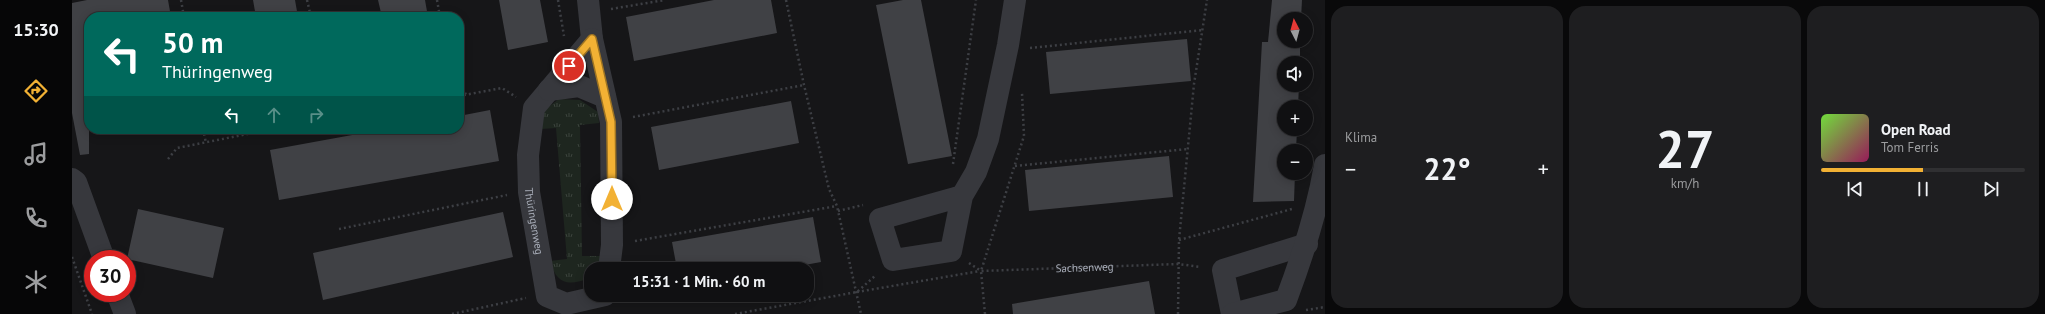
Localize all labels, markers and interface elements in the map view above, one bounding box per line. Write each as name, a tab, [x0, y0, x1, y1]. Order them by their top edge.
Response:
north arrow	[1277, 12, 1313, 48]
map controls	[1277, 12, 1313, 180]
text: 15:30	[13, 18, 59, 41]
text: 50 m	[162, 24, 223, 61]
icon: left	[96, 28, 148, 80]
pin	[552, 49, 586, 83]
icon: arrive	[558, 55, 580, 77]
button: sound	[1277, 56, 1313, 92]
text: Thüringenweg	[162, 60, 273, 83]
icon: directions	[22, 77, 50, 105]
button: +	[1277, 100, 1313, 136]
icon: left	[221, 104, 243, 126]
icon: ahead	[263, 104, 285, 126]
icon: right	[305, 104, 327, 126]
text: 27	[1656, 115, 1714, 182]
text: Open Road	[1881, 120, 1951, 139]
text: Klima	[1345, 129, 1377, 146]
text: Tom Ferris	[1881, 139, 1939, 156]
icon: music	[22, 140, 50, 168]
button: −	[1277, 144, 1313, 180]
text: 22°	[1423, 149, 1471, 188]
text: −	[1345, 155, 1356, 183]
text: +	[1538, 155, 1549, 183]
text: km/h	[1671, 175, 1699, 192]
position arrow	[591, 178, 633, 220]
icon: previous	[1844, 178, 1866, 200]
icon: pause	[1912, 178, 1934, 200]
icon: next	[1980, 178, 2002, 200]
street label: Thüringenweg	[522, 187, 547, 256]
icon: phone	[22, 204, 50, 232]
speed limit sign: 30	[84, 250, 136, 302]
street label: Sachsenweg	[1055, 259, 1114, 275]
icon: climate	[22, 268, 50, 296]
text: 15:31 · 1 Min. · 60 m	[633, 272, 765, 291]

